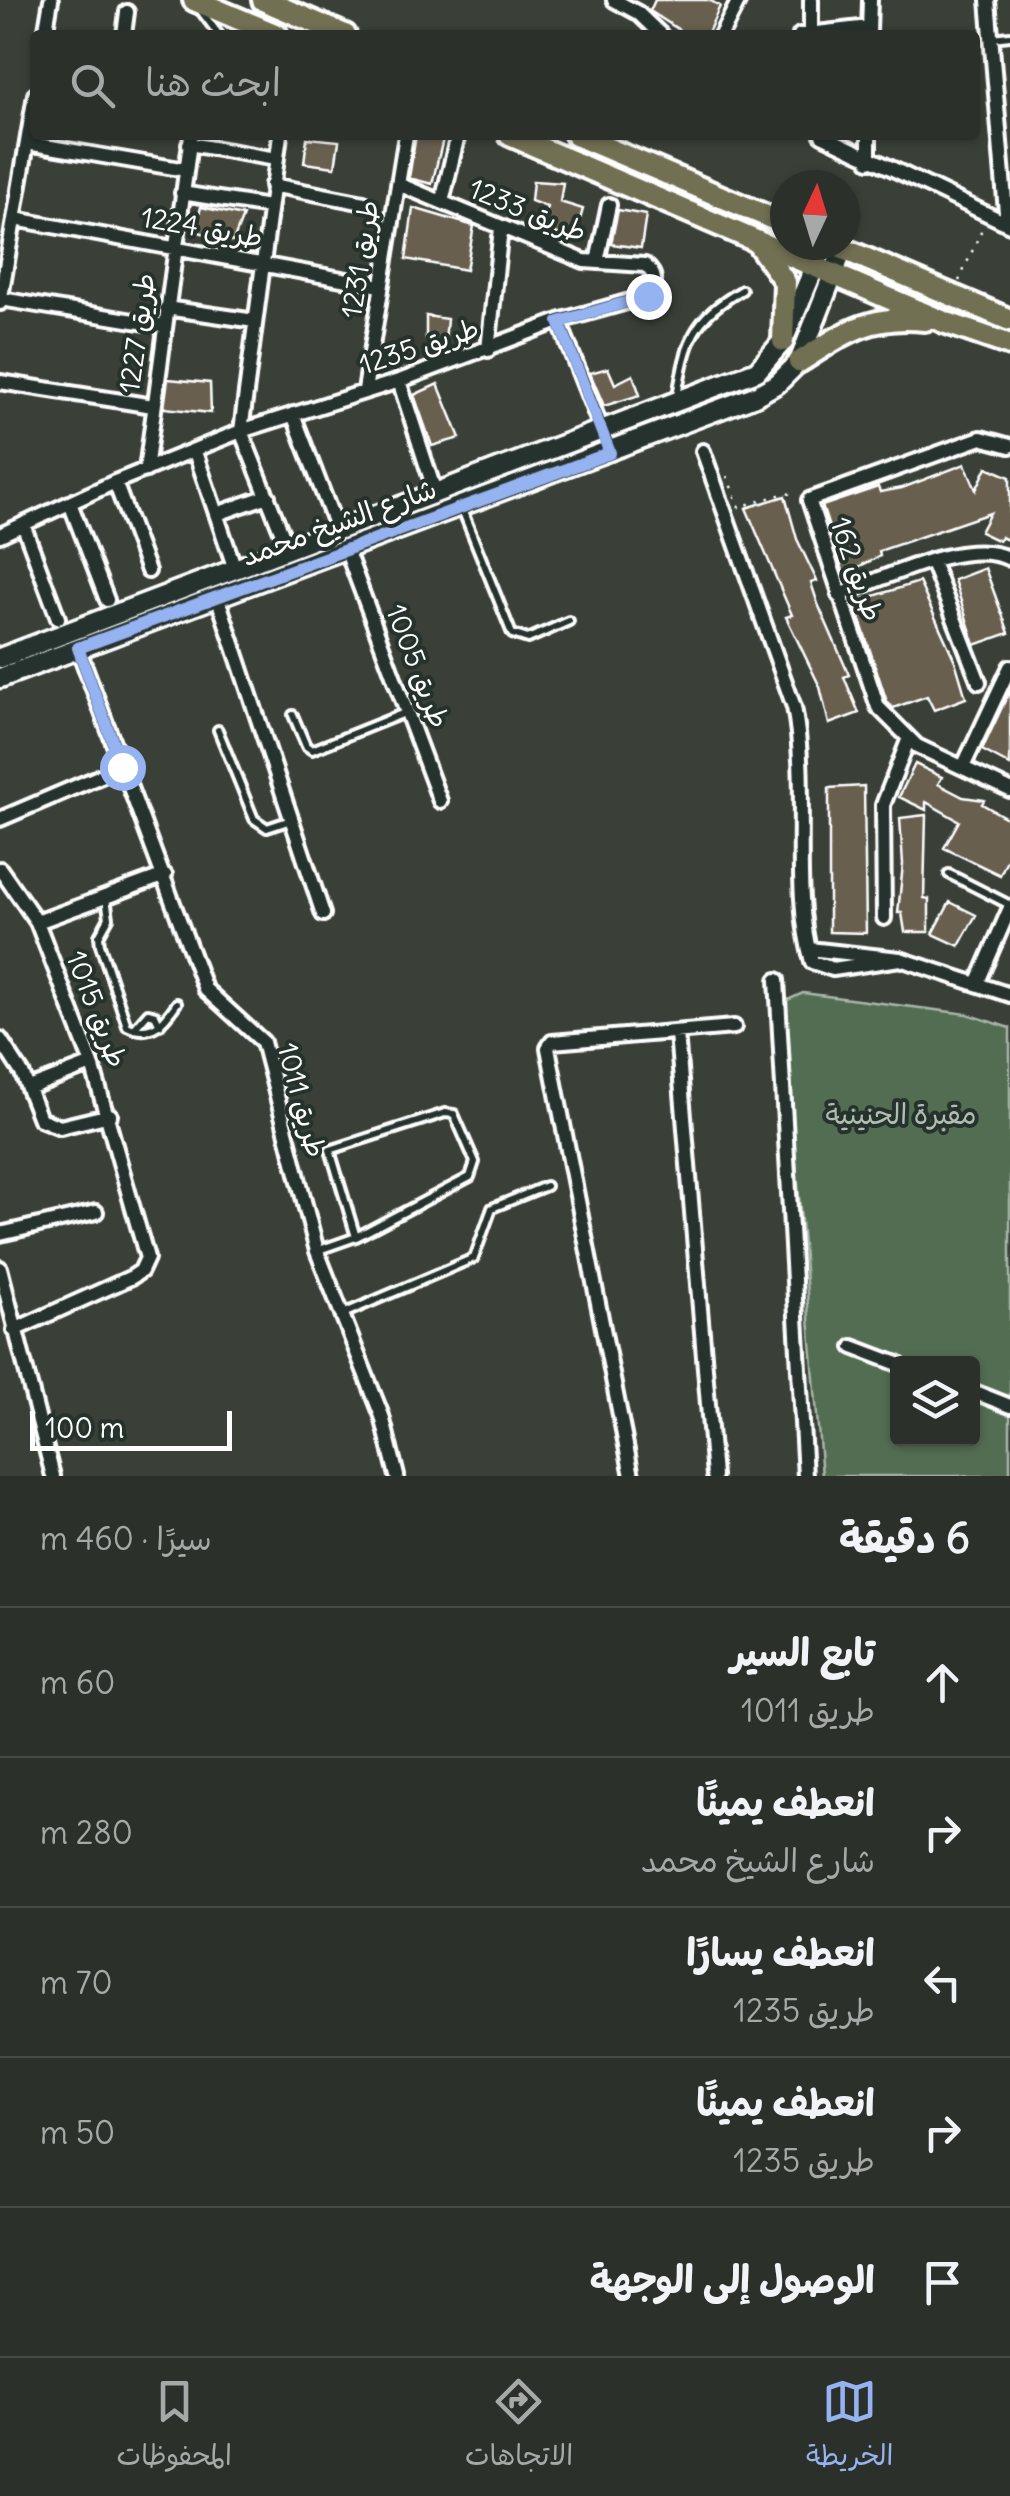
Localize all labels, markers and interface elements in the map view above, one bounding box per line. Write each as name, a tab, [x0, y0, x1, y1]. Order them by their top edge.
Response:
search box	[30, 30, 980, 140]
icon: search	[65, 58, 120, 113]
text: ابحث هنا	[145, 59, 281, 106]
street label: طريق 1233	[464, 170, 592, 250]
north arrow	[770, 170, 860, 260]
street label: طريق 1231	[333, 198, 387, 320]
street label: طريق 1224	[138, 199, 266, 255]
street label: طريق 1227	[111, 271, 163, 395]
route end	[626, 274, 672, 320]
street label: طريق 1235	[355, 310, 483, 382]
street label: شارع الشيخ محمد	[237, 470, 442, 576]
street label: طريق 162	[822, 512, 892, 626]
street label: طريق 1005	[378, 599, 458, 733]
route start	[100, 745, 146, 791]
street label: طريق 1015	[58, 945, 136, 1073]
street label: طريق 1011	[269, 1039, 335, 1161]
park label: مقبرة الحنينية	[825, 1096, 977, 1132]
map controls	[890, 1356, 980, 1446]
button: layers	[890, 1356, 980, 1446]
scale bar	[30, 1406, 232, 1450]
text: 100 m	[45, 1410, 124, 1446]
text: 6 دقيقة	[839, 1512, 970, 1564]
text: سيرًا · 460 m	[40, 1518, 212, 1559]
text: تابع السير	[731, 1629, 875, 1676]
icon: ahead	[915, 1655, 970, 1710]
text: 60 m	[40, 1662, 115, 1703]
text: طريق 1011	[741, 1690, 875, 1731]
text: انعطف يمينًا	[696, 1779, 875, 1826]
icon: right	[915, 1805, 970, 1860]
text: 280 m	[40, 1812, 133, 1853]
text: شارع الشيخ محمد	[641, 1840, 875, 1881]
text: انعطف يسارًا	[686, 1929, 875, 1976]
icon: left	[915, 1955, 970, 2010]
text: 70 m	[40, 1962, 112, 2003]
text: طريق 1235	[733, 1990, 875, 2031]
text: انعطف يمينًا	[696, 2079, 875, 2126]
icon: right	[915, 2105, 970, 2160]
text: 50 m	[40, 2112, 115, 2153]
text: طريق 1235	[733, 2140, 875, 2181]
icon: arrive	[915, 2255, 970, 2310]
text: الوصول إلى الوجهة	[590, 2256, 875, 2303]
tab: المحفوظات	[117, 2374, 232, 2480]
tab: الاتجاهات	[465, 2374, 573, 2480]
tab: الخريطة	[806, 2374, 893, 2480]

